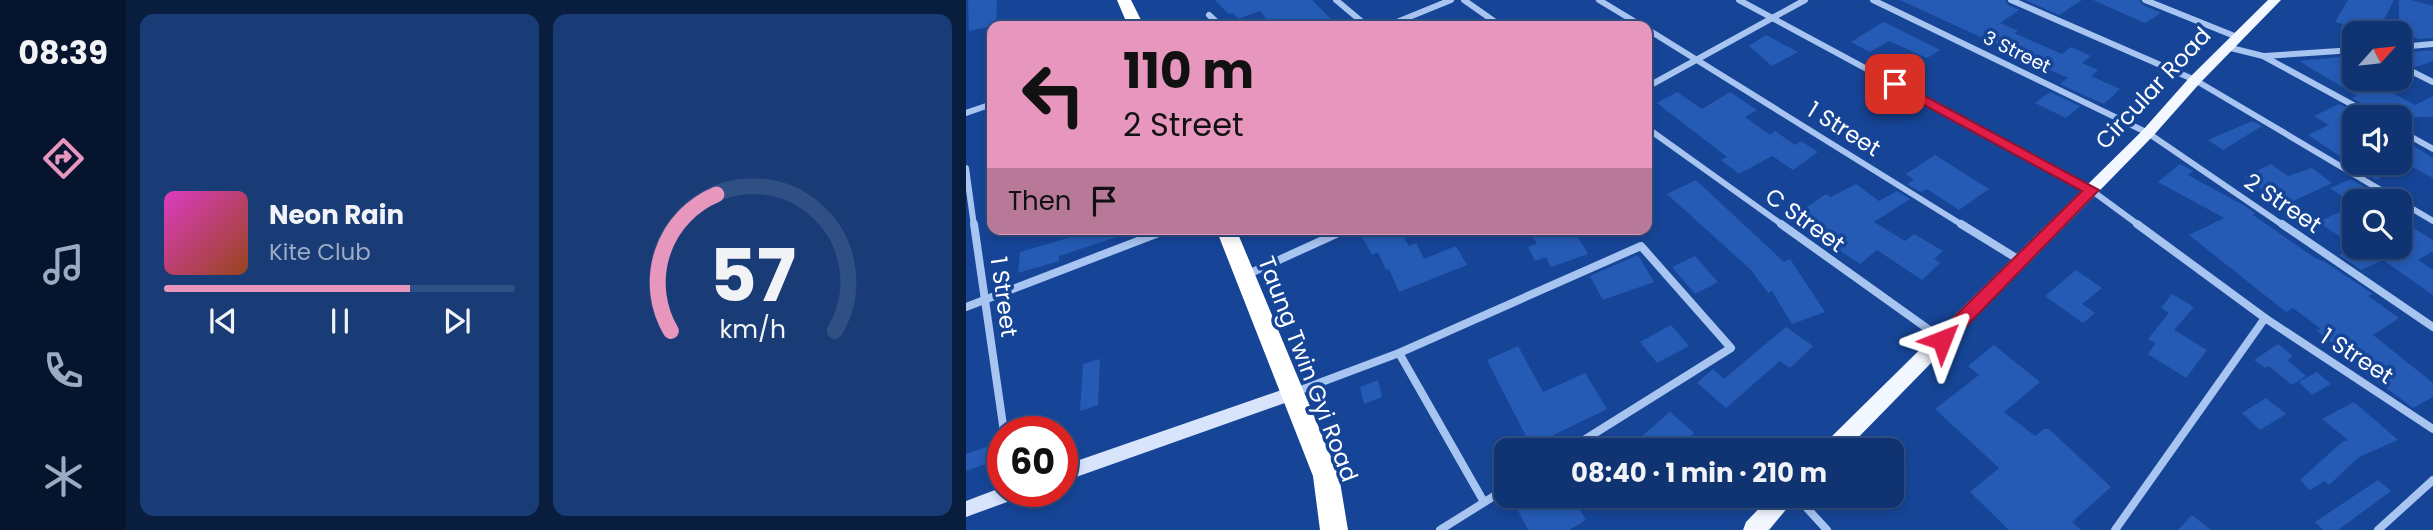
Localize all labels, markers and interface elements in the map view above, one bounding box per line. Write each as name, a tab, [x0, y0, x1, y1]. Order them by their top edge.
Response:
street label: Circular Road	[2088, 20, 2218, 156]
north arrow	[2342, 21, 2412, 91]
map controls	[2342, 21, 2412, 259]
street label: 3 Street	[1979, 24, 2055, 80]
text: 08:39	[18, 30, 108, 75]
text: 110 m	[1123, 37, 1254, 105]
icon: left	[1008, 49, 1099, 140]
pin	[1865, 54, 1925, 114]
icon: arrive	[1876, 65, 1914, 103]
street label: 1 Street	[1801, 94, 1887, 164]
text: 2 Street	[1123, 102, 1244, 147]
button: sound	[2342, 105, 2412, 175]
icon: directions	[39, 134, 88, 183]
street label: 2 Street	[2238, 165, 2328, 241]
street label: C Street	[1759, 180, 1851, 260]
icon: arrive	[1085, 182, 1123, 220]
text: Then	[1008, 183, 1071, 219]
button: search	[2342, 189, 2412, 259]
text: Neon Rain	[269, 197, 404, 233]
text: 57	[709, 225, 796, 326]
text: Kite Club	[269, 236, 371, 268]
icon: music	[39, 240, 88, 289]
street label: Taung Twin Gyi Road	[1250, 252, 1366, 486]
street label: 1 Street	[983, 255, 1025, 339]
icon: previous	[204, 302, 242, 340]
icon: pause	[321, 302, 359, 340]
icon: next	[438, 302, 476, 340]
position arrow	[1905, 303, 1979, 377]
text: km/h	[719, 312, 786, 347]
street label: 1 Street	[2314, 321, 2400, 391]
icon: phone	[39, 346, 88, 395]
speed limit sign: 60	[987, 416, 1078, 507]
icon: climate	[39, 452, 88, 501]
text: 08:40 · 1 min · 210 m	[1571, 455, 1827, 491]

